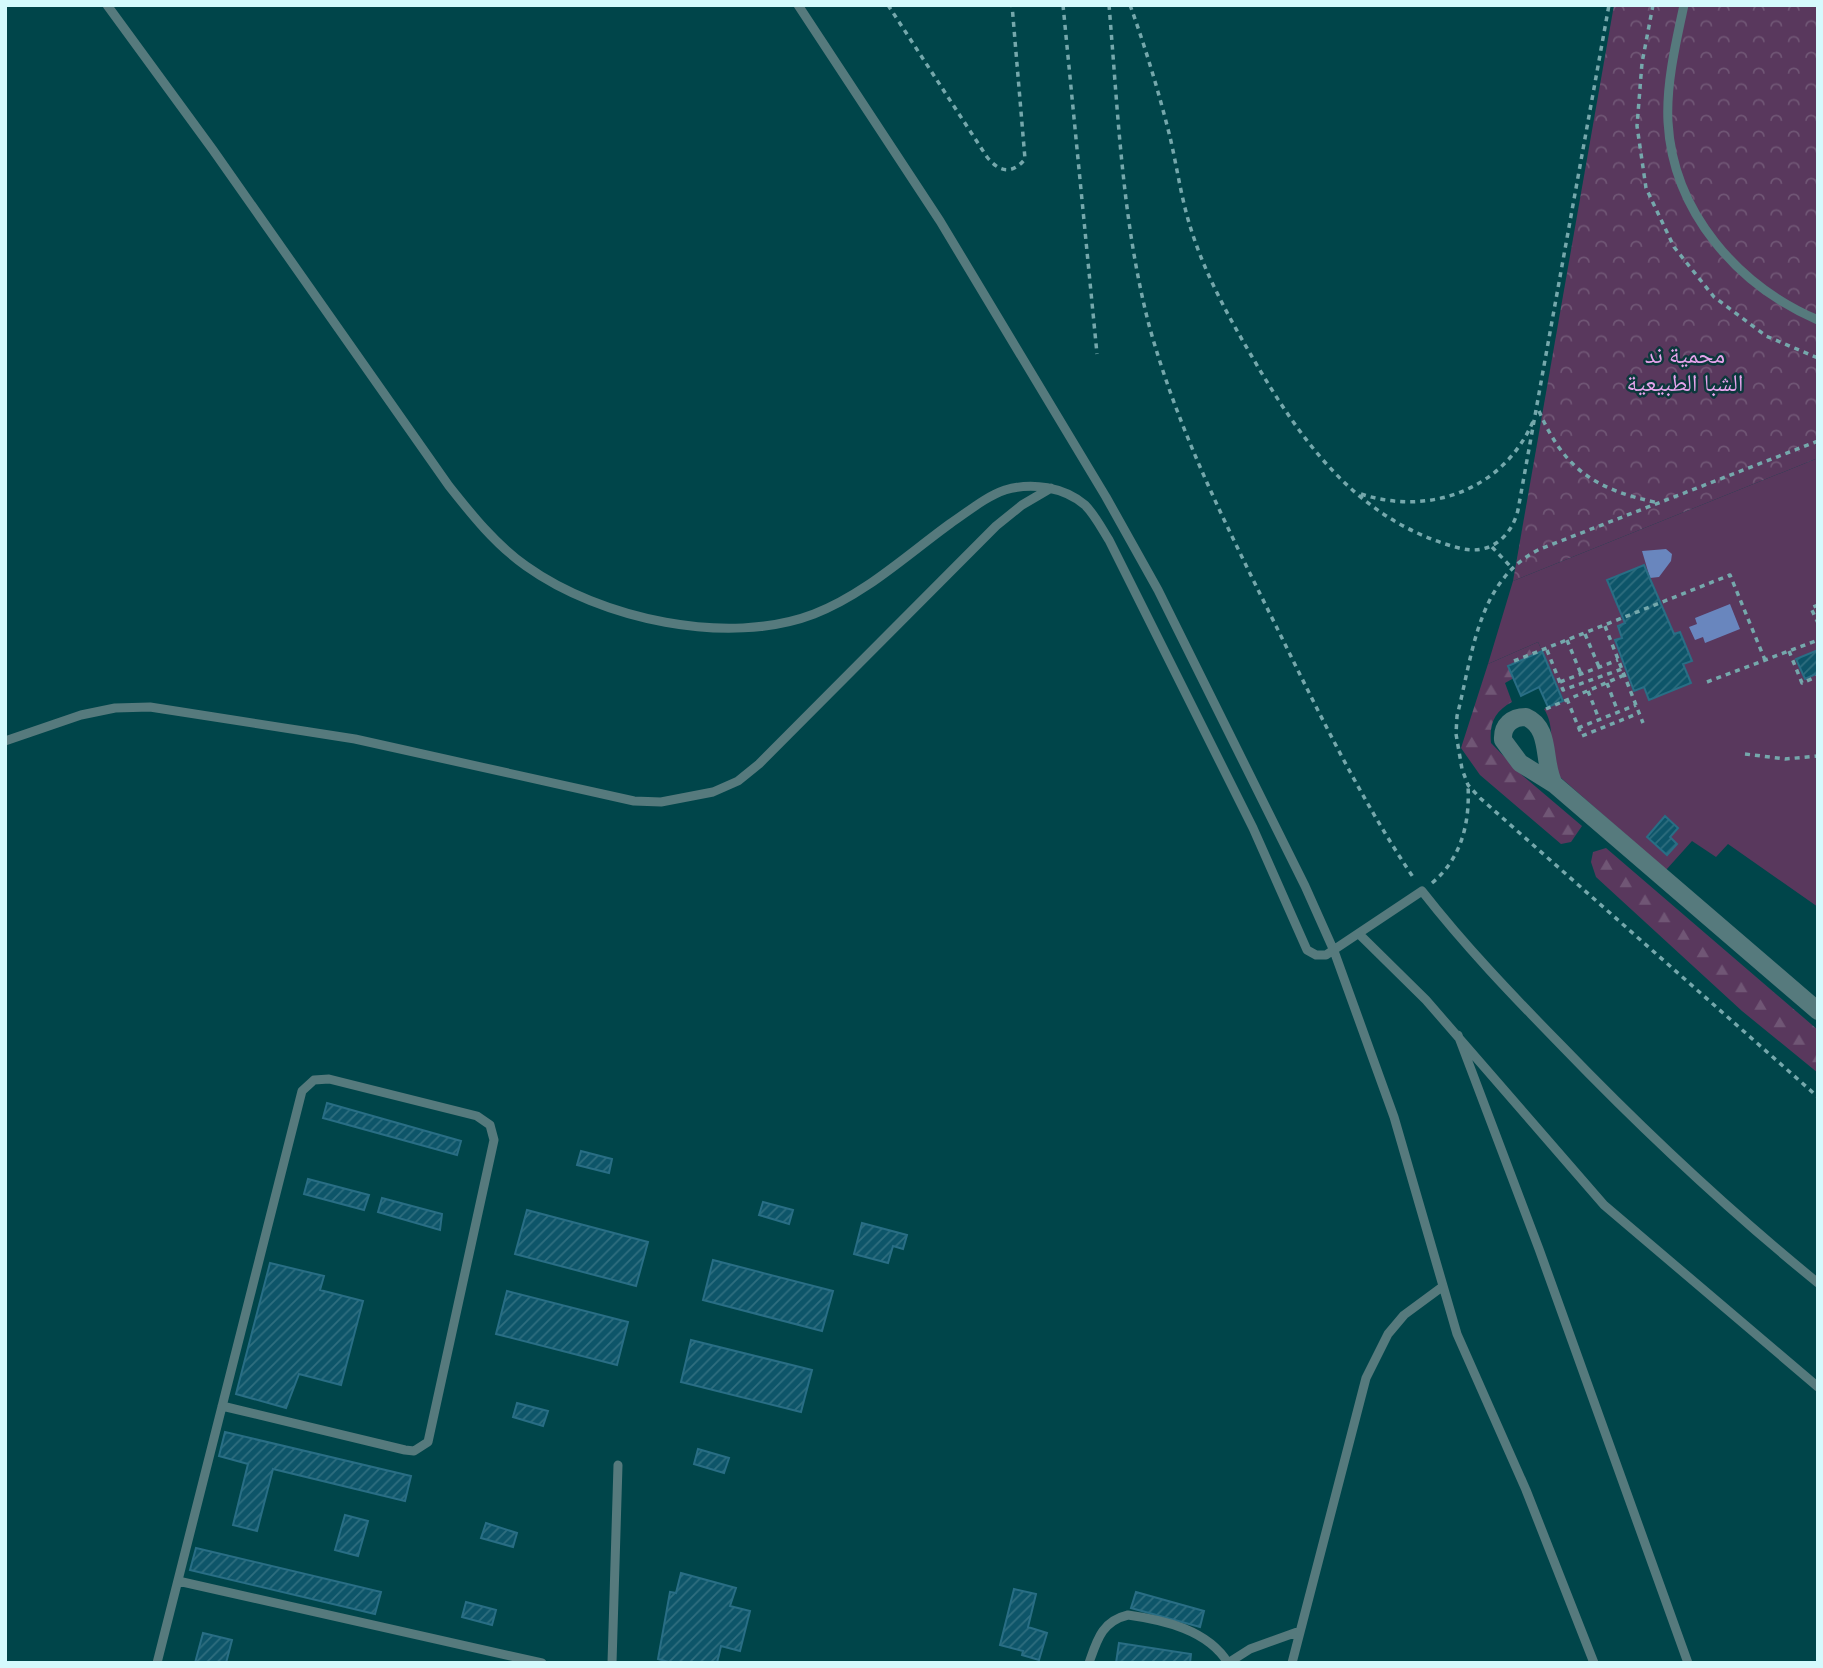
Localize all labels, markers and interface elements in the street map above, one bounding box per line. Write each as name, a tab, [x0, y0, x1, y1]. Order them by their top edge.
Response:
park label: محمية ند الشبا الطبيعية	[1627, 339, 1743, 398]

